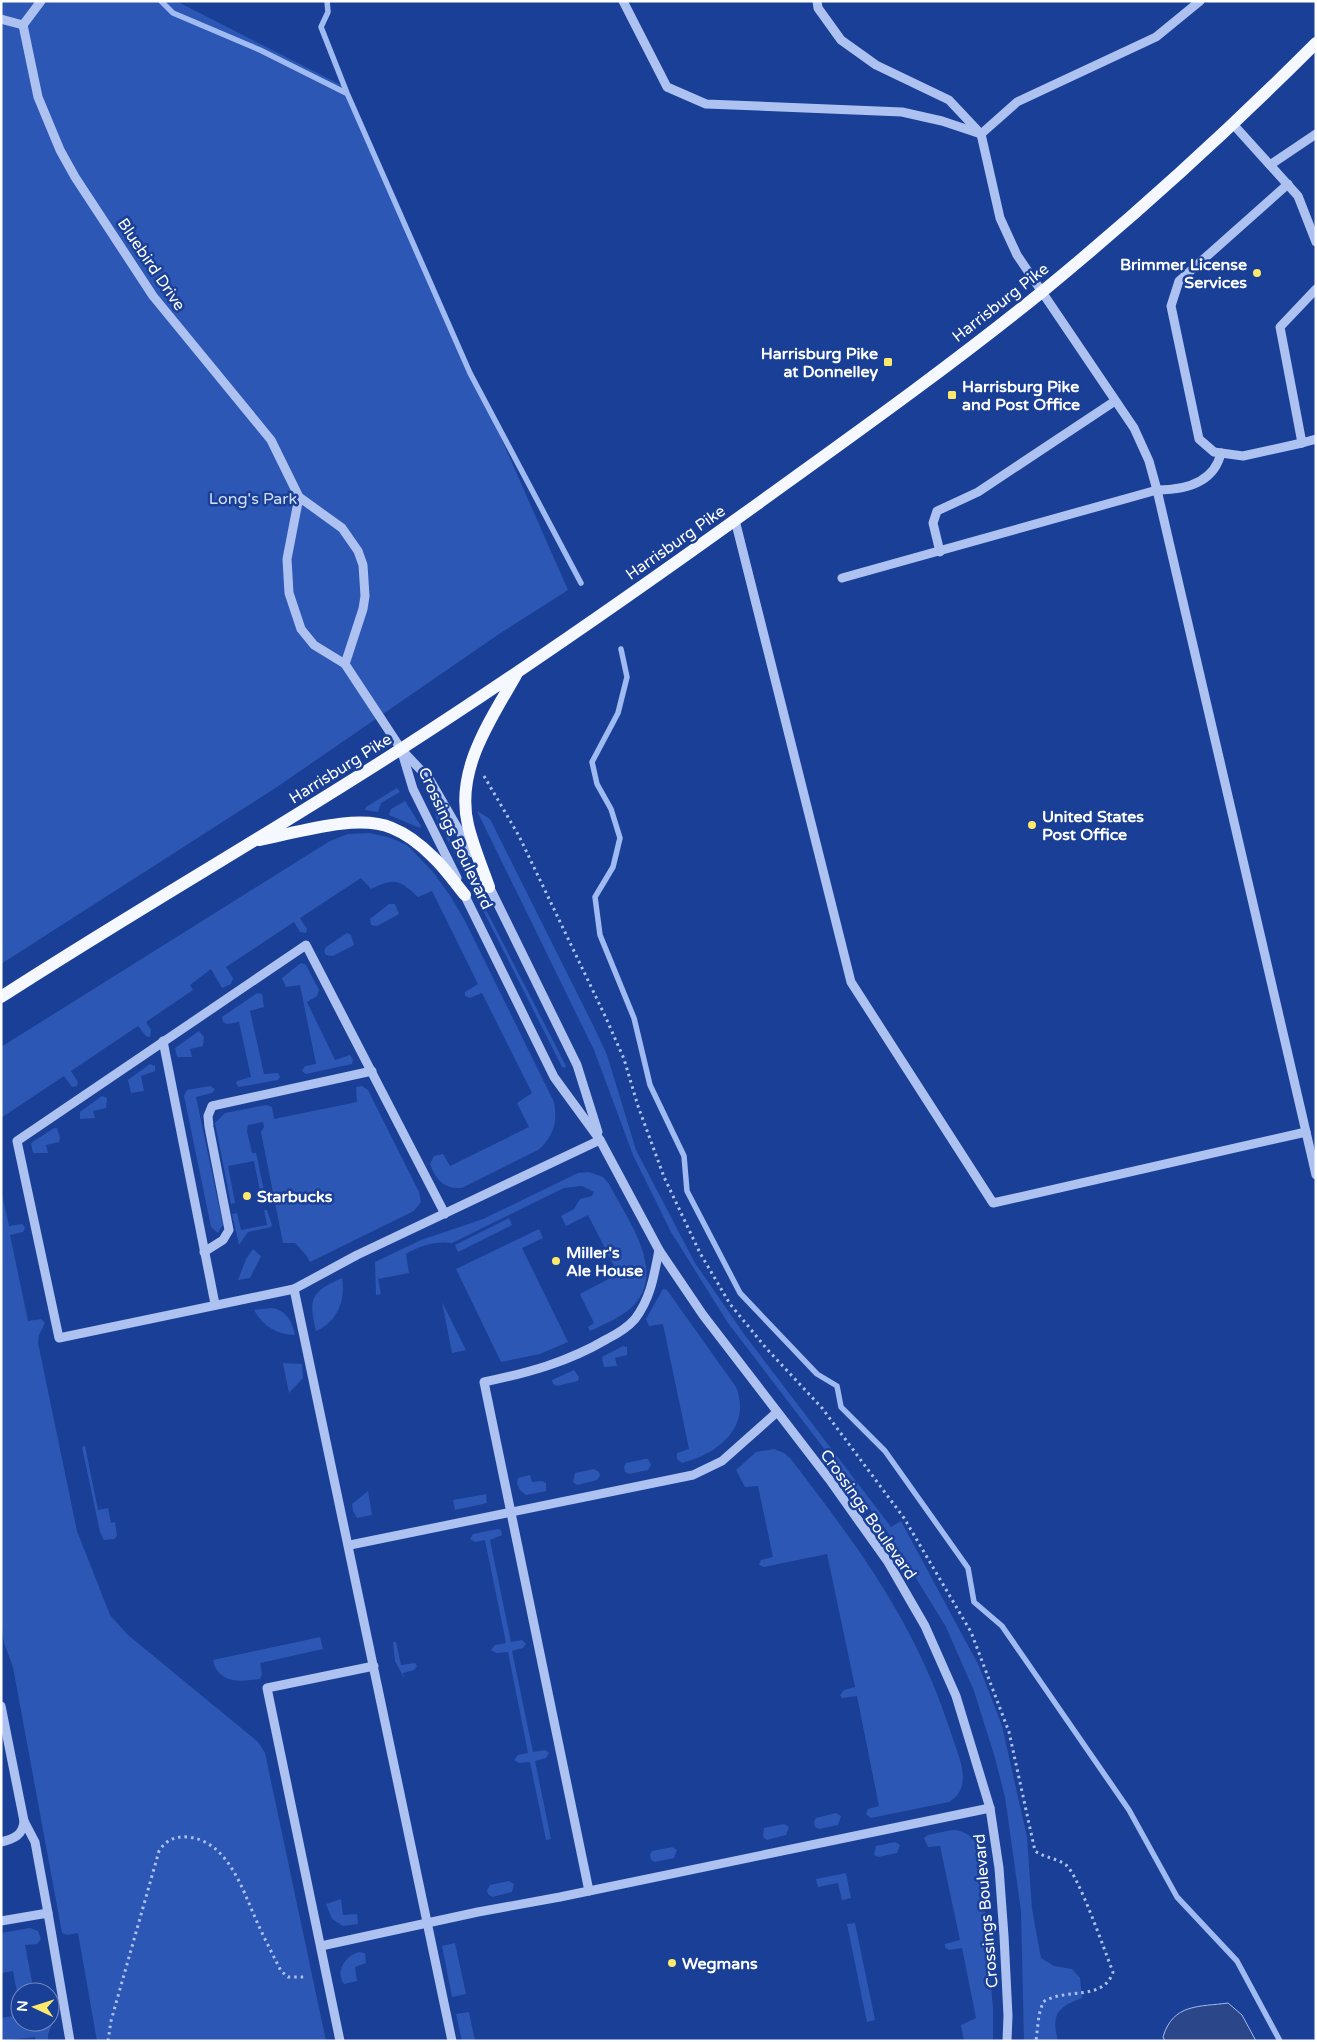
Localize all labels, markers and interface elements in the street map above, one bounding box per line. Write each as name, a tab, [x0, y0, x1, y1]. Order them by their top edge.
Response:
street label: Bluebird Drive	[113, 214, 189, 315]
place label: Brimmer License Services	[1120, 255, 1247, 293]
street label: Harrisburg Pike	[948, 259, 1053, 347]
marker: Brimmer License Services	[1251, 267, 1263, 279]
place label: Harrisburg Pike at Donnelley	[761, 344, 878, 382]
marker: Harrisburg Pike at Donnelley	[882, 356, 894, 368]
place label: Harrisburg Pike and Post Office	[962, 377, 1080, 415]
marker: Harrisburg Pike and Post Office	[946, 389, 958, 401]
park label: Long's Park	[209, 489, 297, 509]
street label: Harrisburg Pike	[622, 501, 729, 585]
street label: Harrisburg Pike	[286, 729, 396, 808]
street label: Crossings Boulevard	[413, 764, 497, 913]
place label: United States Post Office	[1042, 807, 1144, 845]
marker: United States Post Office	[1026, 819, 1038, 831]
place label: Starbucks	[257, 1187, 333, 1207]
marker: Starbucks	[241, 1190, 253, 1202]
place label: Miller's Ale House	[566, 1243, 643, 1281]
marker: Miller's Ale House	[550, 1255, 562, 1267]
street label: Crossings Boulevard	[816, 1446, 921, 1584]
street label: Crossings Boulevard	[969, 1833, 1003, 1989]
place label: Wegmans	[682, 1954, 758, 1974]
marker: Wegmans	[666, 1957, 678, 1969]
north arrow	[10, 1982, 60, 2032]
text: N	[14, 2000, 31, 2012]

